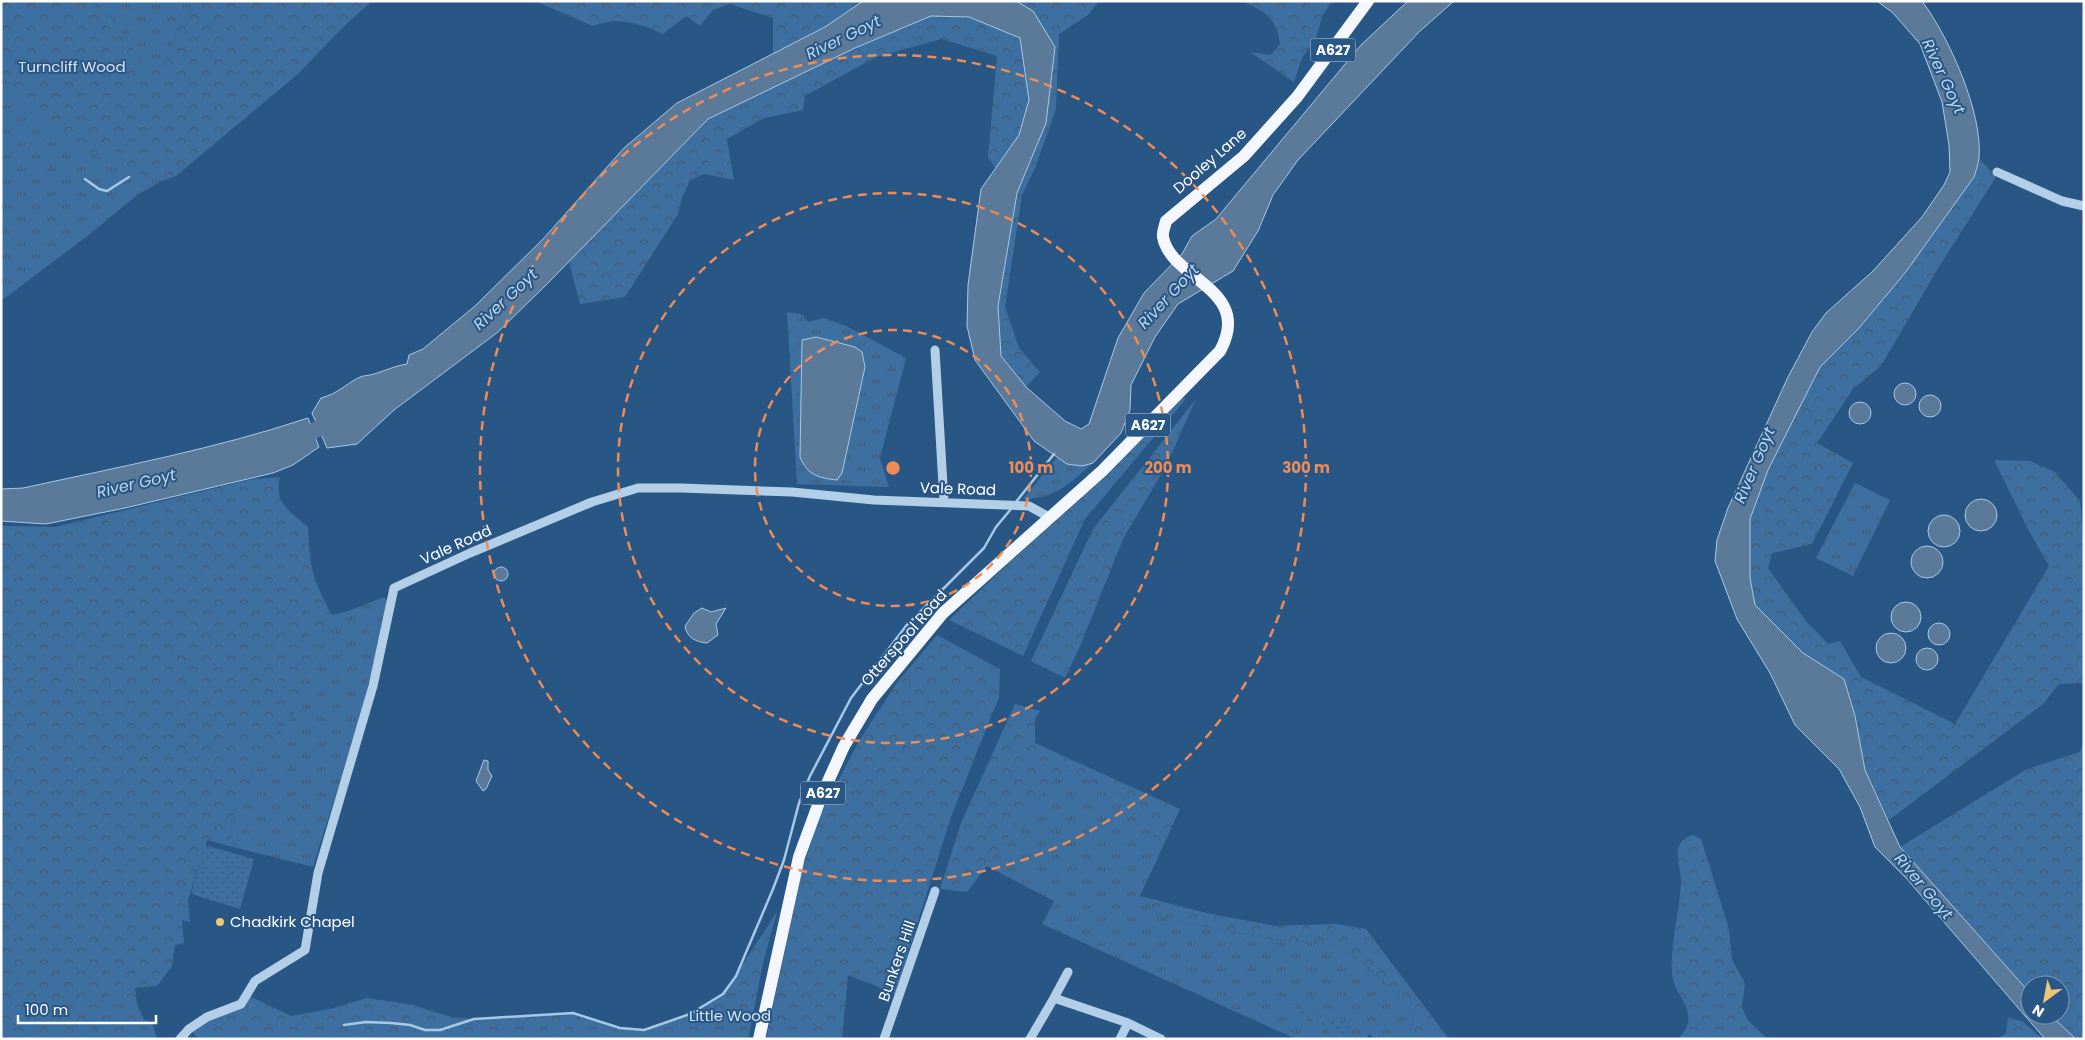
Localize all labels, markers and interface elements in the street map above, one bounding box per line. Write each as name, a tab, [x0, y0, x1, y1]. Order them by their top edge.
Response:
water label: River Goyt	[802, 9, 886, 66]
water label: River Goyt	[1916, 35, 1972, 119]
road number: A627	[1310, 38, 1356, 62]
park label: Turncliff Wood	[18, 56, 126, 77]
street label: Dooley Lane	[1169, 123, 1251, 198]
water label: River Goyt	[1132, 258, 1205, 334]
water label: River Goyt	[468, 263, 544, 335]
road number: A627	[1126, 414, 1170, 436]
water label: River Goyt	[1728, 422, 1781, 507]
text: 100 m	[1009, 457, 1053, 478]
text: 200 m	[1144, 457, 1192, 478]
text: 300 m	[1282, 457, 1330, 478]
centre of rings	[884, 459, 902, 477]
water label: River Goyt	[94, 463, 179, 504]
street label: Vale Road	[920, 477, 997, 500]
street label: Vale Road	[417, 519, 495, 570]
street label: Otterspool Road	[856, 585, 951, 690]
road number: A627	[800, 781, 846, 804]
water label: River Goyt	[1889, 848, 1959, 926]
place label: Chadkirk Chapel	[230, 911, 355, 932]
marker: Chadkirk Chapel	[214, 916, 226, 928]
street label: Bunkers Hill	[873, 918, 920, 1004]
north arrow	[2020, 975, 2070, 1025]
scale bar	[18, 992, 155, 1024]
text: 100 m	[25, 999, 68, 1020]
text: N	[2028, 1000, 2048, 1022]
park label: Little Wood	[689, 1005, 771, 1026]

